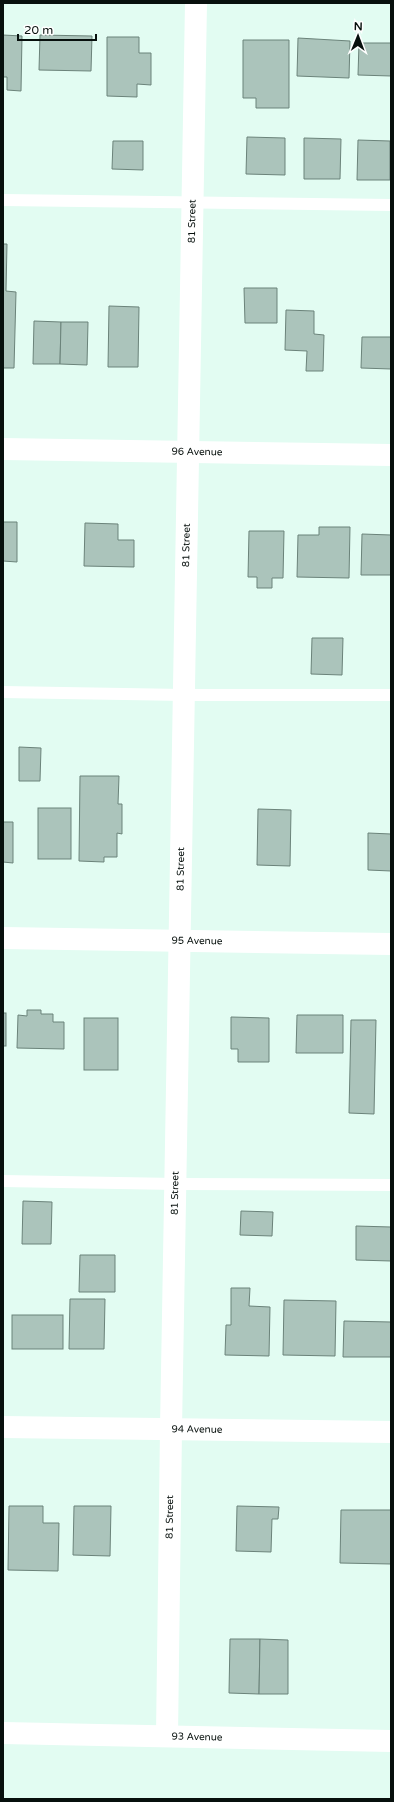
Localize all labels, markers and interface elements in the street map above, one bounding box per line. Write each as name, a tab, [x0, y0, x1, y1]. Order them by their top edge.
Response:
scale bar	[18, 16, 96, 42]
north arrow	[338, 16, 378, 56]
text: N	[354, 20, 363, 33]
text: 20 m	[24, 23, 53, 37]
street label: 81 Street	[186, 199, 199, 243]
street label: 96 Avenue	[171, 446, 223, 458]
street label: 81 Street	[180, 523, 193, 567]
street label: 81 Street	[174, 847, 187, 891]
street label: 95 Avenue	[171, 935, 223, 947]
street label: 81 Street	[169, 1171, 182, 1215]
street label: 94 Avenue	[171, 1423, 223, 1436]
street label: 81 Street	[164, 1495, 176, 1539]
street label: 93 Avenue	[171, 1730, 223, 1744]

